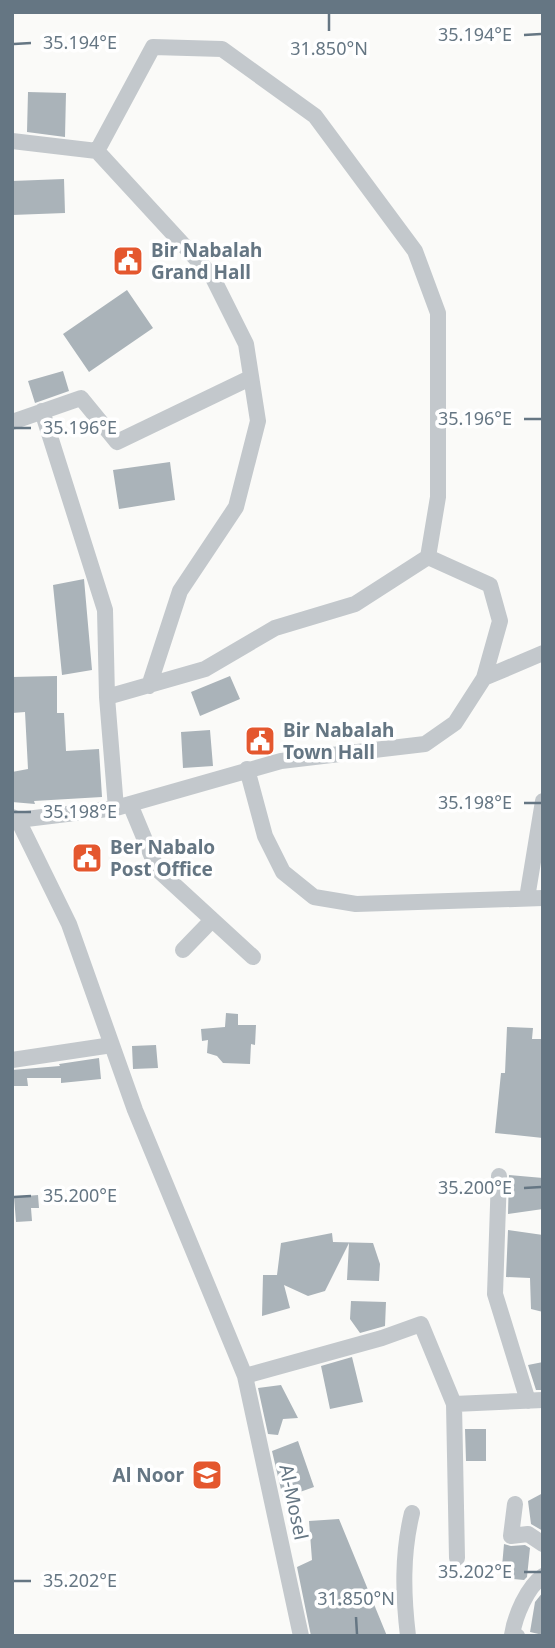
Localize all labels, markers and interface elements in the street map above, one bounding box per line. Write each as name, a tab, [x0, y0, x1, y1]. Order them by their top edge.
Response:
text: 35.194°E	[438, 22, 512, 46]
text: 35.194°E	[43, 30, 117, 54]
text: 31.850°N	[290, 36, 368, 60]
place label: Bir Nabalah Grand Hall	[151, 237, 262, 285]
public building icon: Bir Nabalah Grand Hall	[111, 244, 145, 278]
text: 35.196°E	[438, 406, 512, 430]
text: 35.196°E	[43, 415, 117, 439]
place label: Bir Nabalah Town Hall	[283, 717, 394, 765]
public building icon: Bir Nabalah Town Hall	[243, 724, 277, 758]
text: 35.198°E	[438, 790, 512, 814]
text: 35.198°E	[43, 799, 117, 823]
place label: Ber Nabalo Post Office	[110, 834, 215, 882]
public building icon: Ber Nabalo Post Office	[70, 841, 104, 875]
text: 35.200°E	[438, 1175, 512, 1199]
text: 35.200°E	[43, 1183, 117, 1207]
school or university icon: Al Noor	[190, 1458, 224, 1492]
place label: Al Noor	[113, 1462, 184, 1488]
street label: Al-Mosel	[273, 1462, 315, 1542]
text: 35.202°E	[438, 1559, 512, 1583]
text: 35.202°E	[43, 1568, 117, 1592]
text: 31.850°N	[317, 1586, 395, 1610]

